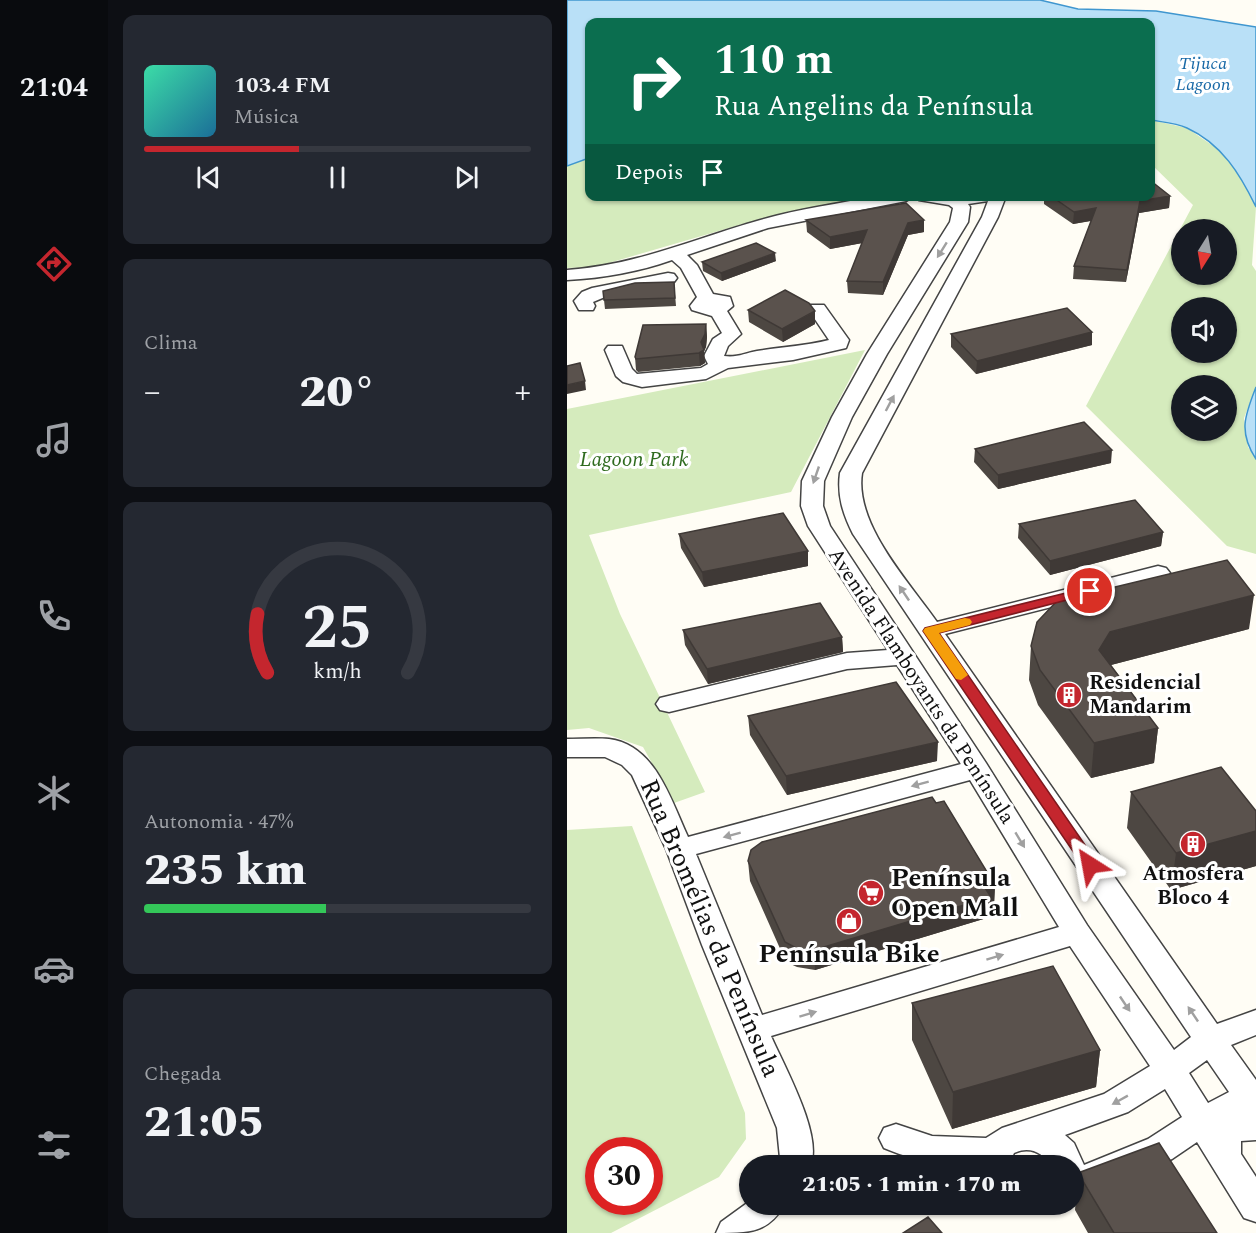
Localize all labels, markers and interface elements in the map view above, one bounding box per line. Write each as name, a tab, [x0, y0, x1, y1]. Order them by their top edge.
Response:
text: 110 m	[714, 29, 833, 92]
icon: right	[615, 42, 693, 120]
water label: Tijuca Lagoon	[1176, 50, 1231, 98]
text: 21:04	[20, 67, 88, 109]
text: 103.4 FM	[234, 69, 331, 102]
text: Rua Angelins da Península	[714, 86, 1033, 128]
text: Música	[234, 102, 299, 132]
text: Depois	[615, 156, 684, 189]
icon: arrive	[696, 156, 729, 189]
icon: previous	[192, 161, 225, 194]
icon: pause	[321, 161, 354, 194]
icon: next	[450, 161, 483, 194]
north arrow	[1171, 219, 1237, 285]
map controls	[1171, 219, 1237, 441]
one-way arrow	[936, 242, 947, 258]
icon: directions	[33, 243, 75, 285]
button: sound	[1171, 297, 1237, 363]
text: Clima	[144, 328, 198, 358]
text: 20°	[299, 358, 376, 427]
text: −	[144, 367, 161, 417]
text: +	[514, 367, 531, 417]
button: layers	[1171, 375, 1237, 441]
one-way arrow	[885, 395, 895, 412]
icon: music	[33, 419, 75, 461]
park label: Lagoon Park	[579, 444, 689, 476]
one-way arrow	[811, 466, 821, 484]
street label: Avenida Flamboyants da Península	[819, 541, 1023, 831]
pin	[1064, 565, 1115, 616]
icon: arrive	[1073, 574, 1106, 607]
text: 25	[302, 582, 373, 677]
one-way arrow	[898, 586, 910, 602]
icon: phone	[33, 595, 75, 637]
text: km/h	[313, 656, 362, 689]
place label: Residencial Mandarim	[1089, 667, 1201, 723]
building icon: Residencial Mandarim	[1054, 680, 1084, 710]
icon: climate	[33, 772, 75, 814]
street label: Rua Bromélias da Península	[629, 773, 791, 1084]
one-way arrow	[911, 780, 929, 790]
text: Autonomia · 47%	[144, 807, 293, 837]
building icon: Atmosfera Bloco 4	[1178, 829, 1208, 859]
one-way arrow	[723, 831, 741, 840]
one-way arrow	[1015, 832, 1026, 848]
position arrow	[1058, 833, 1122, 897]
text: 235 km	[144, 836, 306, 905]
place label: Península Open Mall	[891, 858, 1019, 928]
place label: Atmosfera Bloco 4	[1142, 858, 1244, 914]
supermarket icon: Península Open Mall	[856, 878, 886, 908]
shop icon: Península Bike	[834, 906, 864, 936]
place label: Península Bike	[758, 934, 940, 974]
icon: car	[33, 948, 75, 990]
one-way arrow	[986, 952, 1004, 961]
one-way arrow	[1119, 996, 1131, 1012]
one-way arrow	[1188, 1006, 1199, 1022]
one-way arrow	[799, 1008, 817, 1018]
text: Chegada	[144, 1059, 221, 1089]
text: 21:05	[144, 1088, 265, 1157]
one-way arrow	[1111, 1095, 1128, 1105]
icon: filters	[33, 1124, 75, 1166]
speed limit sign: 30	[585, 1137, 663, 1215]
text: 21:05 · 1 min · 170 m	[802, 1168, 1021, 1201]

